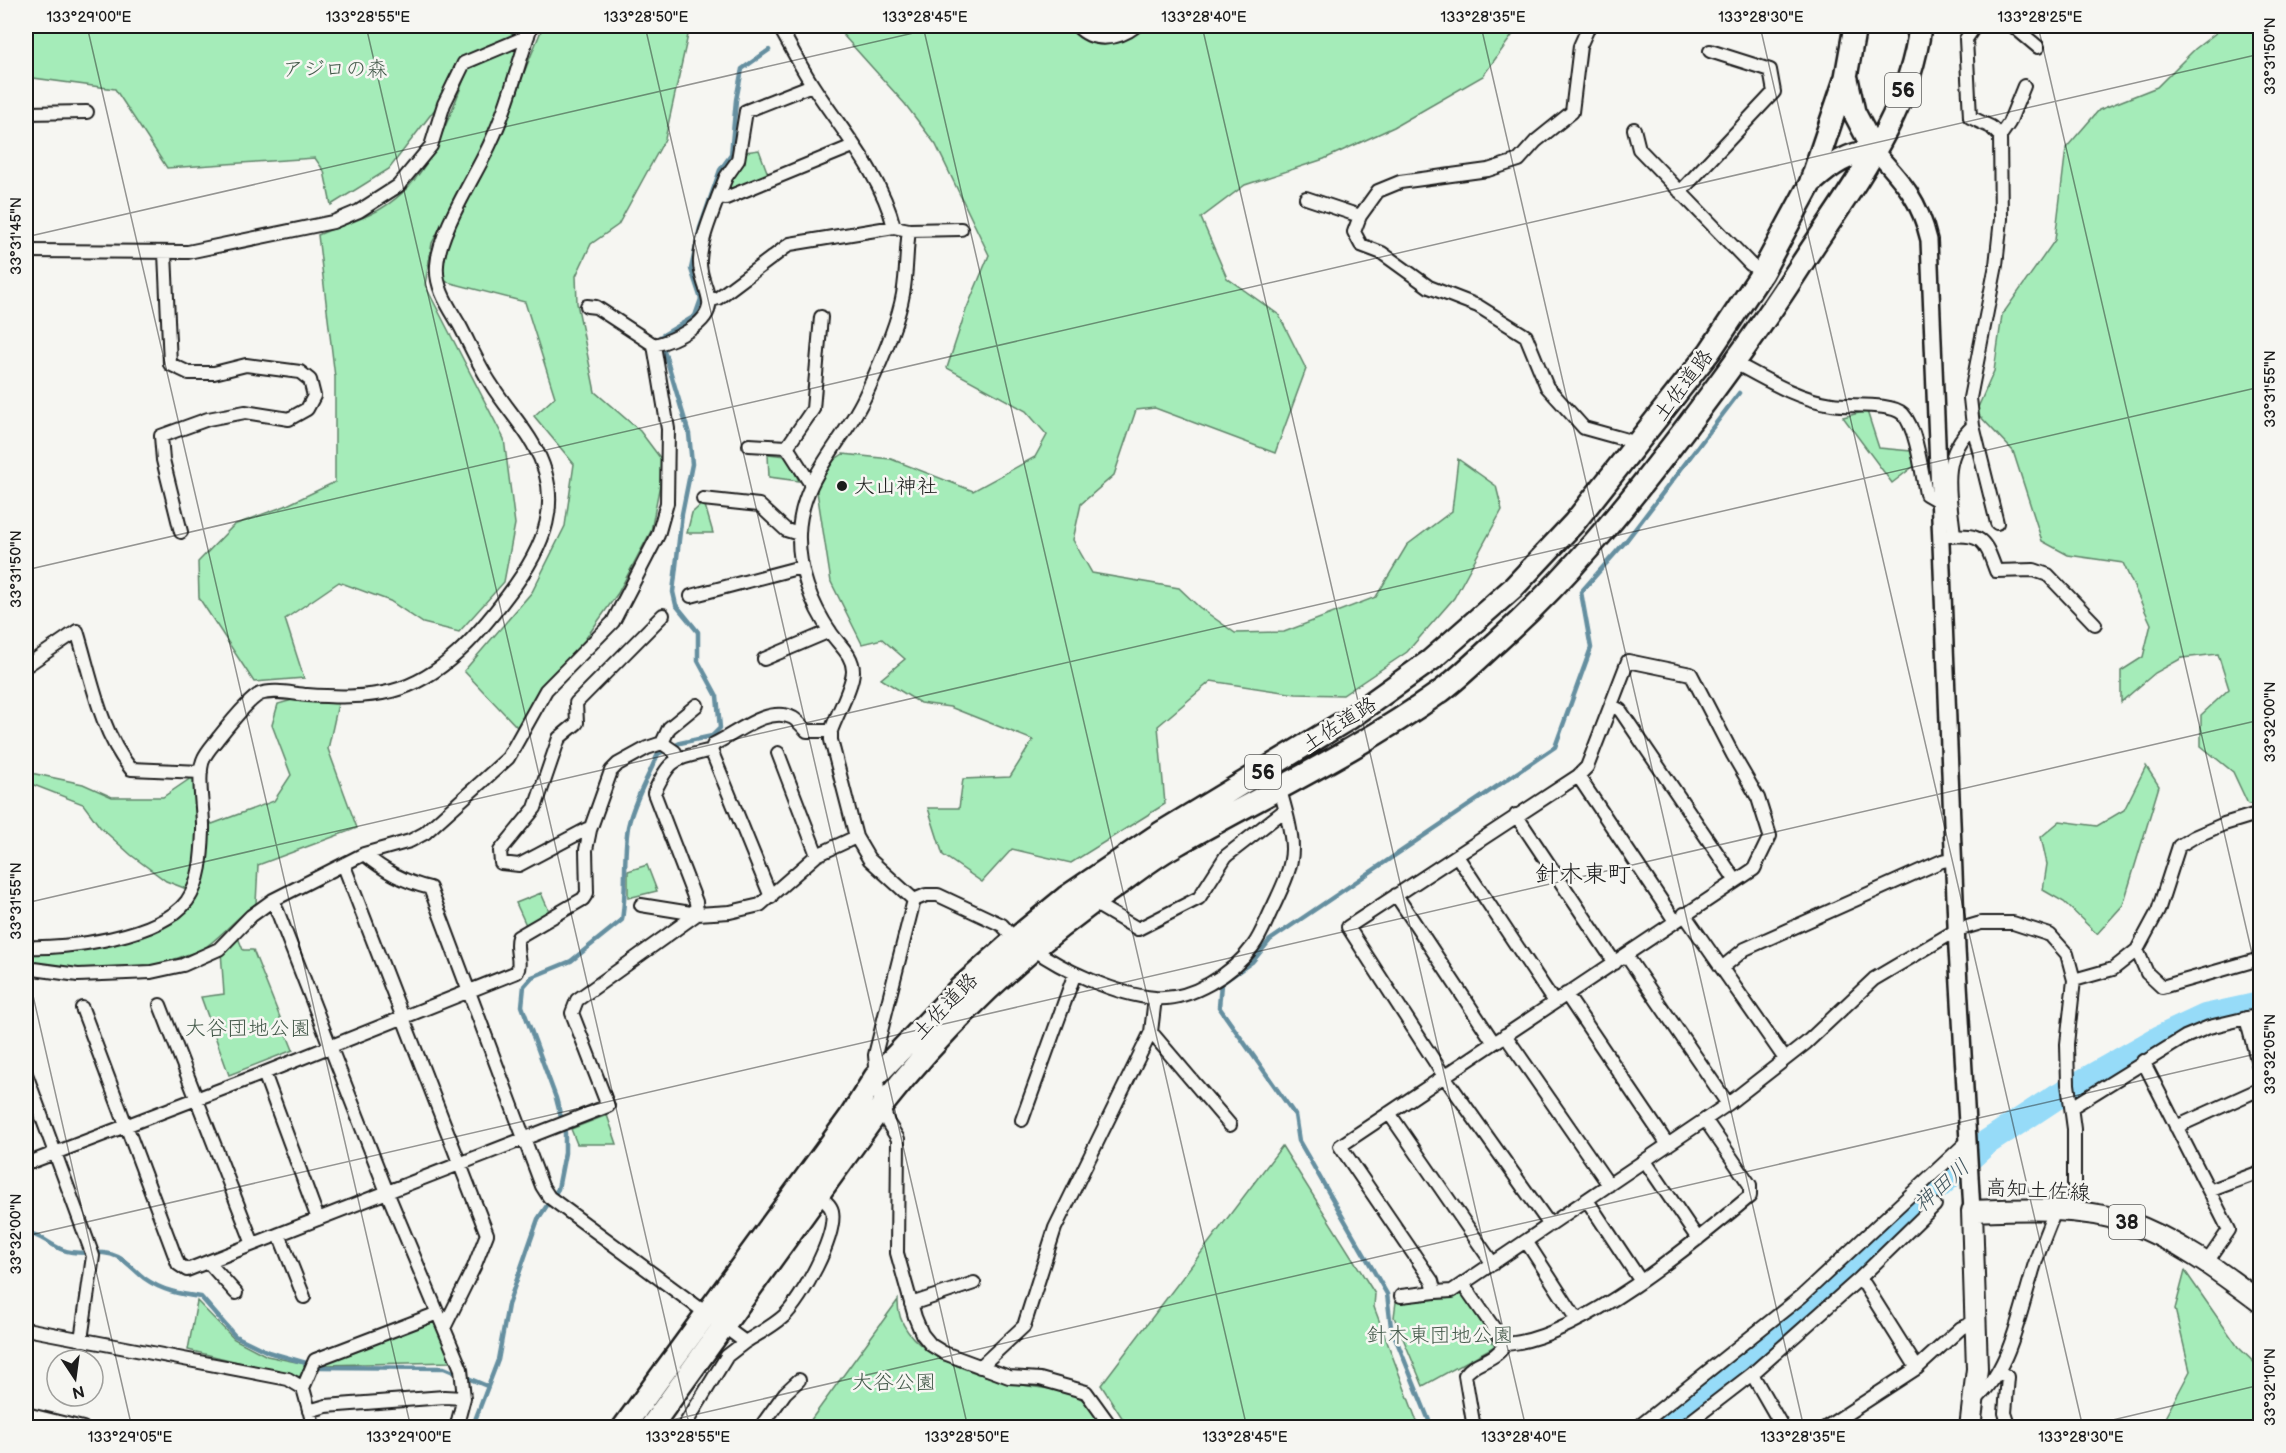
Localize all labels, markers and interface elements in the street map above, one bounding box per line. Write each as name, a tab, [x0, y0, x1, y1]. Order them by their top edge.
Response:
text: 133°29'00"E	[47, 8, 132, 27]
text: 133°28'55"E	[326, 8, 410, 27]
text: 133°28'50"E	[604, 8, 688, 27]
text: 133°28'45"E	[882, 8, 968, 27]
text: 133°28'40"E	[1161, 8, 1247, 27]
text: 133°28'35"E	[1440, 8, 1526, 27]
text: 133°28'30"E	[1718, 8, 1804, 27]
text: 133°28'25"E	[1998, 8, 2082, 27]
text: 33°31'50"N	[2261, 17, 2280, 95]
park label: アジロの森	[283, 57, 388, 82]
road number: 56	[1885, 73, 1921, 107]
text: 33°31'45"N	[7, 197, 26, 275]
street label: 土佐道路	[1648, 344, 1719, 426]
text: 33°31'55"N	[2261, 350, 2280, 428]
place label: 大山神社	[854, 474, 938, 499]
marker: 大山神社	[835, 479, 849, 493]
text: 33°31'50"N	[7, 530, 26, 608]
text: 33°32'00"N	[2261, 681, 2280, 763]
street label: 土佐道路	[1297, 691, 1381, 758]
road number: 56	[1245, 755, 1281, 789]
district label: 針木東町	[1535, 860, 1631, 889]
text: 33°31'55"N	[7, 862, 26, 940]
street label: 土佐道路	[907, 967, 984, 1045]
text: 33°32'05"N	[2261, 1014, 2280, 1094]
park label: 大谷団地公園	[185, 1016, 311, 1041]
water label: 神田川	[1908, 1154, 1976, 1218]
street label: 高知土佐線	[1985, 1175, 2091, 1206]
text: 33°32'00"N	[7, 1193, 26, 1275]
road number: 38	[2109, 1205, 2145, 1239]
park label: 針木東団地公園	[1367, 1323, 1514, 1348]
north arrow	[45, 1348, 105, 1408]
text: 33°32'10"N	[2261, 1348, 2280, 1426]
park label: 大谷公園	[852, 1370, 936, 1395]
text: N	[70, 1381, 86, 1402]
text: 133°29'05"E	[88, 1428, 172, 1447]
text: 133°29'00"E	[367, 1428, 452, 1447]
text: 133°28'55"E	[646, 1428, 730, 1447]
text: 133°28'50"E	[925, 1428, 1009, 1447]
text: 133°28'45"E	[1202, 1428, 1288, 1447]
text: 133°28'40"E	[1481, 1428, 1567, 1447]
text: 133°28'35"E	[1760, 1428, 1846, 1447]
text: 133°28'30"E	[2038, 1428, 2124, 1447]

